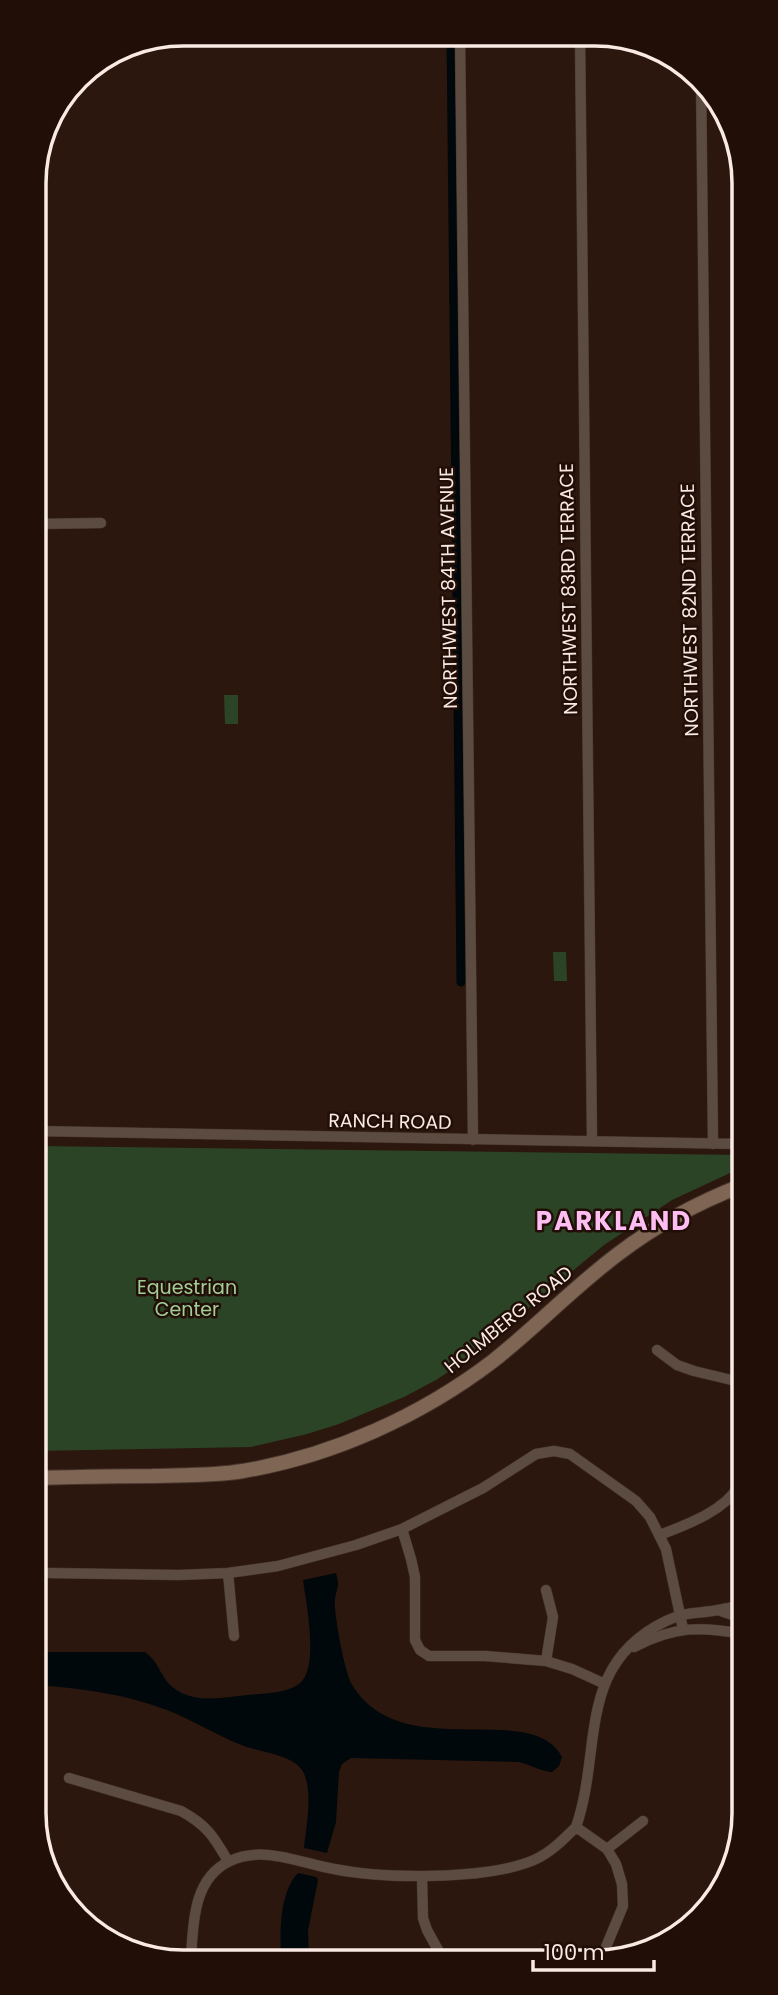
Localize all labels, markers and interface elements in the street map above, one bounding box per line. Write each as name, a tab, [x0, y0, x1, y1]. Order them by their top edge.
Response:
street label: NORTHWEST 83RD TERRACE	[553, 463, 584, 715]
street label: NORTHWEST 84TH AVENUE	[433, 467, 464, 709]
street label: NORTHWEST 82ND TERRACE	[674, 483, 705, 737]
street label: RANCH ROAD	[328, 1107, 452, 1136]
district label: PARKLAND	[536, 1203, 692, 1239]
street label: HOLMBERG ROAD	[438, 1259, 578, 1380]
park label: Equestrian Center	[137, 1274, 237, 1323]
scale bar	[533, 1928, 654, 1972]
text: 100 m	[544, 1938, 604, 1967]

